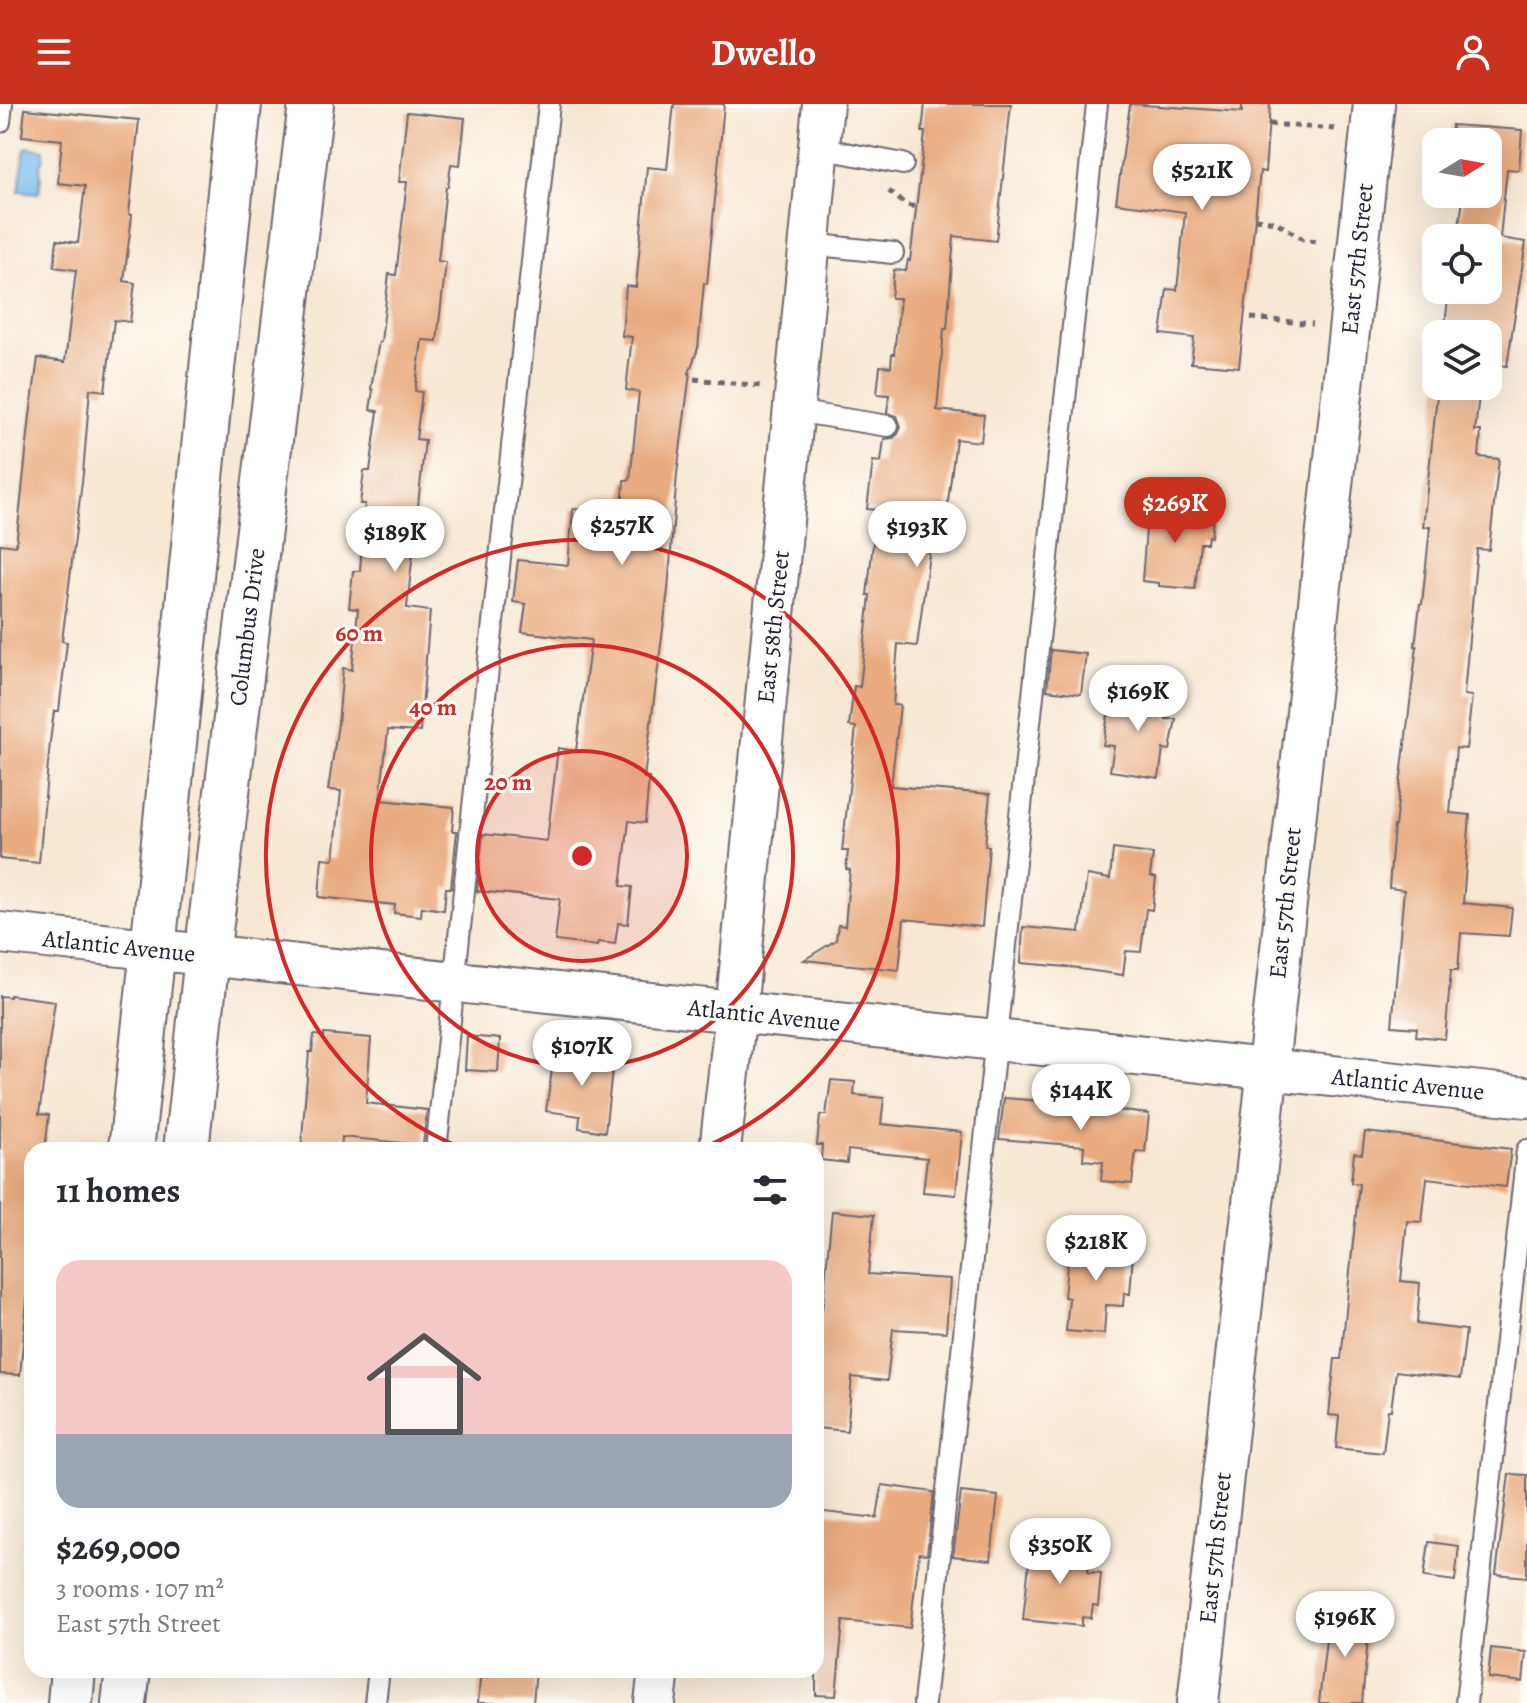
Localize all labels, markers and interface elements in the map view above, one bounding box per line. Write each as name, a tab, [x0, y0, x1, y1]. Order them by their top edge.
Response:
text: Dwello	[711, 28, 816, 77]
icon: menu	[32, 30, 76, 74]
icon: person	[1451, 30, 1495, 74]
north arrow	[1422, 128, 1502, 208]
map controls	[1422, 128, 1502, 400]
pin: $521K	[1146, 144, 1258, 212]
text: $521K	[1171, 152, 1233, 187]
street label: East 57th Street	[1333, 182, 1381, 336]
button: locate	[1422, 224, 1502, 304]
button: layers	[1422, 320, 1502, 400]
pin: $269K	[1119, 477, 1231, 545]
text: $269K	[1142, 485, 1208, 520]
pin: $257K	[566, 499, 678, 567]
pin: $193K	[861, 501, 973, 569]
pin: $189K	[339, 506, 451, 574]
text: $257K	[590, 507, 654, 542]
text: $193K	[886, 509, 948, 544]
text: $189K	[363, 514, 427, 549]
street label: Columbus Drive	[221, 546, 273, 708]
street label: East 58th Street	[749, 549, 797, 705]
text: 60 m	[335, 617, 383, 649]
pin: $169K	[1082, 665, 1194, 733]
text: $169K	[1107, 673, 1169, 708]
text: 40 m	[409, 691, 457, 723]
text: 20 m	[484, 766, 532, 798]
street label: East 57th Street	[1261, 826, 1309, 980]
centre of rings	[568, 842, 596, 870]
street label: Atlantic Avenue	[40, 922, 197, 970]
street label: Atlantic Avenue	[685, 991, 842, 1039]
pin: $107K	[526, 1020, 638, 1088]
text: $107K	[551, 1028, 613, 1063]
street label: Atlantic Avenue	[1329, 1060, 1486, 1108]
pin: $144K	[1025, 1064, 1137, 1132]
text: $144K	[1050, 1072, 1112, 1107]
text: 11 homes	[56, 1167, 180, 1214]
icon: filters	[748, 1168, 792, 1212]
pin: $218K	[1040, 1215, 1152, 1283]
text: $218K	[1064, 1223, 1128, 1258]
icon: home	[352, 1312, 496, 1456]
street label: East 57th Street	[1191, 1471, 1239, 1625]
pin: $350K	[1004, 1518, 1116, 1586]
text: $269,000	[56, 1524, 180, 1571]
text: $350K	[1028, 1526, 1092, 1561]
text: 3 rooms · 107 m²	[56, 1571, 224, 1606]
pin: $196K	[1289, 1591, 1401, 1659]
text: $196K	[1314, 1599, 1376, 1634]
text: East 57th Street	[56, 1606, 221, 1641]

